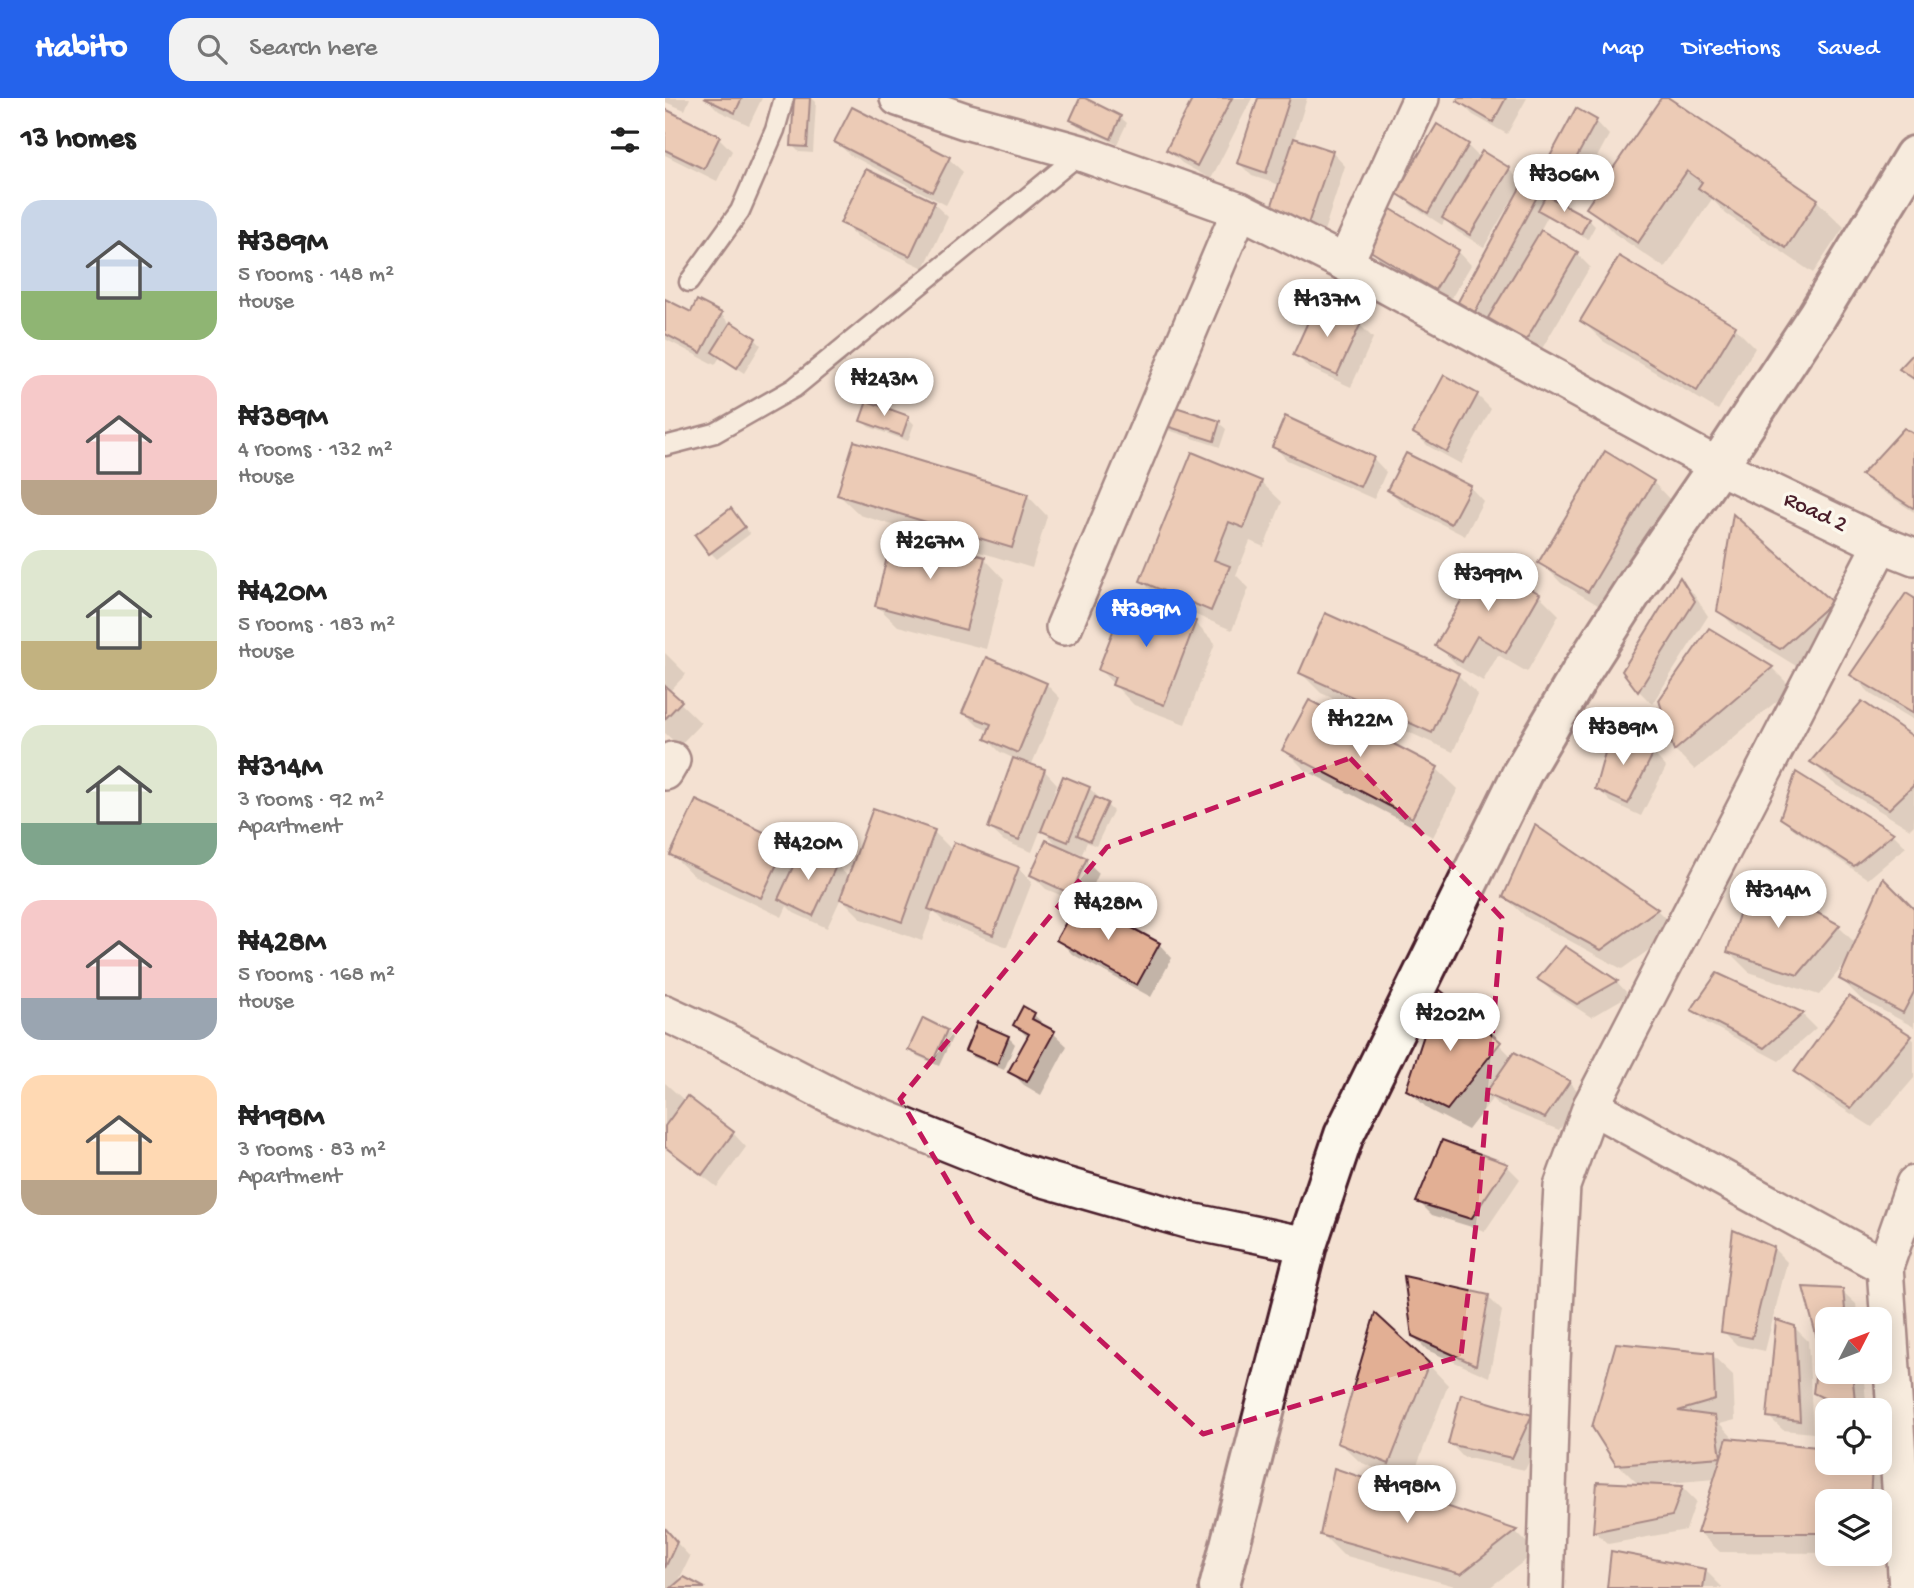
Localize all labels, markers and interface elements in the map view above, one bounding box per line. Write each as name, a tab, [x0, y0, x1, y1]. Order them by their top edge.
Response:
search box	[169, 18, 659, 81]
text: Habito	[35, 30, 127, 68]
icon: search	[193, 30, 231, 68]
text: Search here	[249, 34, 377, 65]
text: Map	[1602, 35, 1644, 64]
text: Directions	[1682, 35, 1780, 64]
text: Saved	[1818, 35, 1879, 64]
icon: filters	[606, 121, 644, 159]
text: 13 homes	[21, 123, 135, 158]
pin: ₦306M	[1515, 155, 1613, 214]
text: ₦306M	[1529, 163, 1599, 190]
text: ₦389M	[238, 227, 328, 262]
icon: home	[77, 228, 161, 312]
text: 5 rooms · 148 m²	[238, 262, 394, 289]
pin: ₦137M	[1278, 280, 1376, 339]
text: ₦137M	[1294, 288, 1360, 315]
text: House	[238, 289, 294, 316]
pin: ₦243M	[835, 358, 933, 418]
text: ₦243M	[851, 367, 917, 394]
text: ₦389M	[238, 402, 328, 437]
icon: home	[77, 403, 161, 487]
text: 4 rooms · 132 m²	[238, 437, 393, 464]
text: House	[238, 464, 294, 491]
street label: Road 2	[1779, 487, 1851, 539]
pin: ₦267M	[881, 522, 979, 581]
text: ₦267M	[896, 530, 964, 557]
pin: ₦399M	[1439, 554, 1537, 613]
text: ₦399M	[1454, 562, 1522, 589]
text: ₦420M	[238, 577, 326, 612]
icon: home	[77, 578, 161, 662]
pin: ₦389M	[1097, 589, 1195, 649]
text: ₦389M	[1112, 598, 1180, 625]
text: 5 rooms · 183 m²	[238, 612, 395, 639]
text: House	[238, 639, 294, 666]
pin: ₦122M	[1311, 700, 1409, 759]
text: ₦122M	[1328, 708, 1392, 735]
pin: ₦389M	[1574, 708, 1672, 767]
text: ₦389M	[1589, 716, 1657, 743]
text: ₦314M	[238, 752, 322, 787]
icon: home	[77, 753, 161, 837]
text: 3 rooms · 92 m²	[238, 787, 384, 814]
text: Apartment	[238, 814, 342, 841]
pin: ₦420M	[759, 822, 857, 882]
text: ₦420M	[774, 831, 842, 858]
pin: ₦314M	[1729, 870, 1827, 930]
text: ₦314M	[1746, 879, 1810, 906]
pin: ₦428M	[1059, 882, 1157, 942]
text: ₦428M	[1074, 891, 1142, 918]
text: ₦428M	[238, 927, 326, 962]
icon: home	[77, 928, 161, 1012]
text: 5 rooms · 168 m²	[238, 962, 395, 989]
text: House	[238, 989, 294, 1016]
pin: ₦202M	[1401, 993, 1499, 1053]
text: ₦202M	[1416, 1002, 1484, 1029]
text: ₦198M	[238, 1102, 324, 1137]
icon: home	[77, 1103, 161, 1187]
text: 3 rooms · 83 m²	[238, 1137, 386, 1164]
text: Apartment	[238, 1164, 342, 1191]
north arrow	[1815, 1307, 1892, 1384]
map controls	[1815, 1307, 1892, 1566]
button: locate	[1815, 1398, 1892, 1475]
pin: ₦198M	[1358, 1466, 1456, 1525]
text: ₦198M	[1374, 1474, 1440, 1501]
button: layers	[1815, 1489, 1892, 1566]

